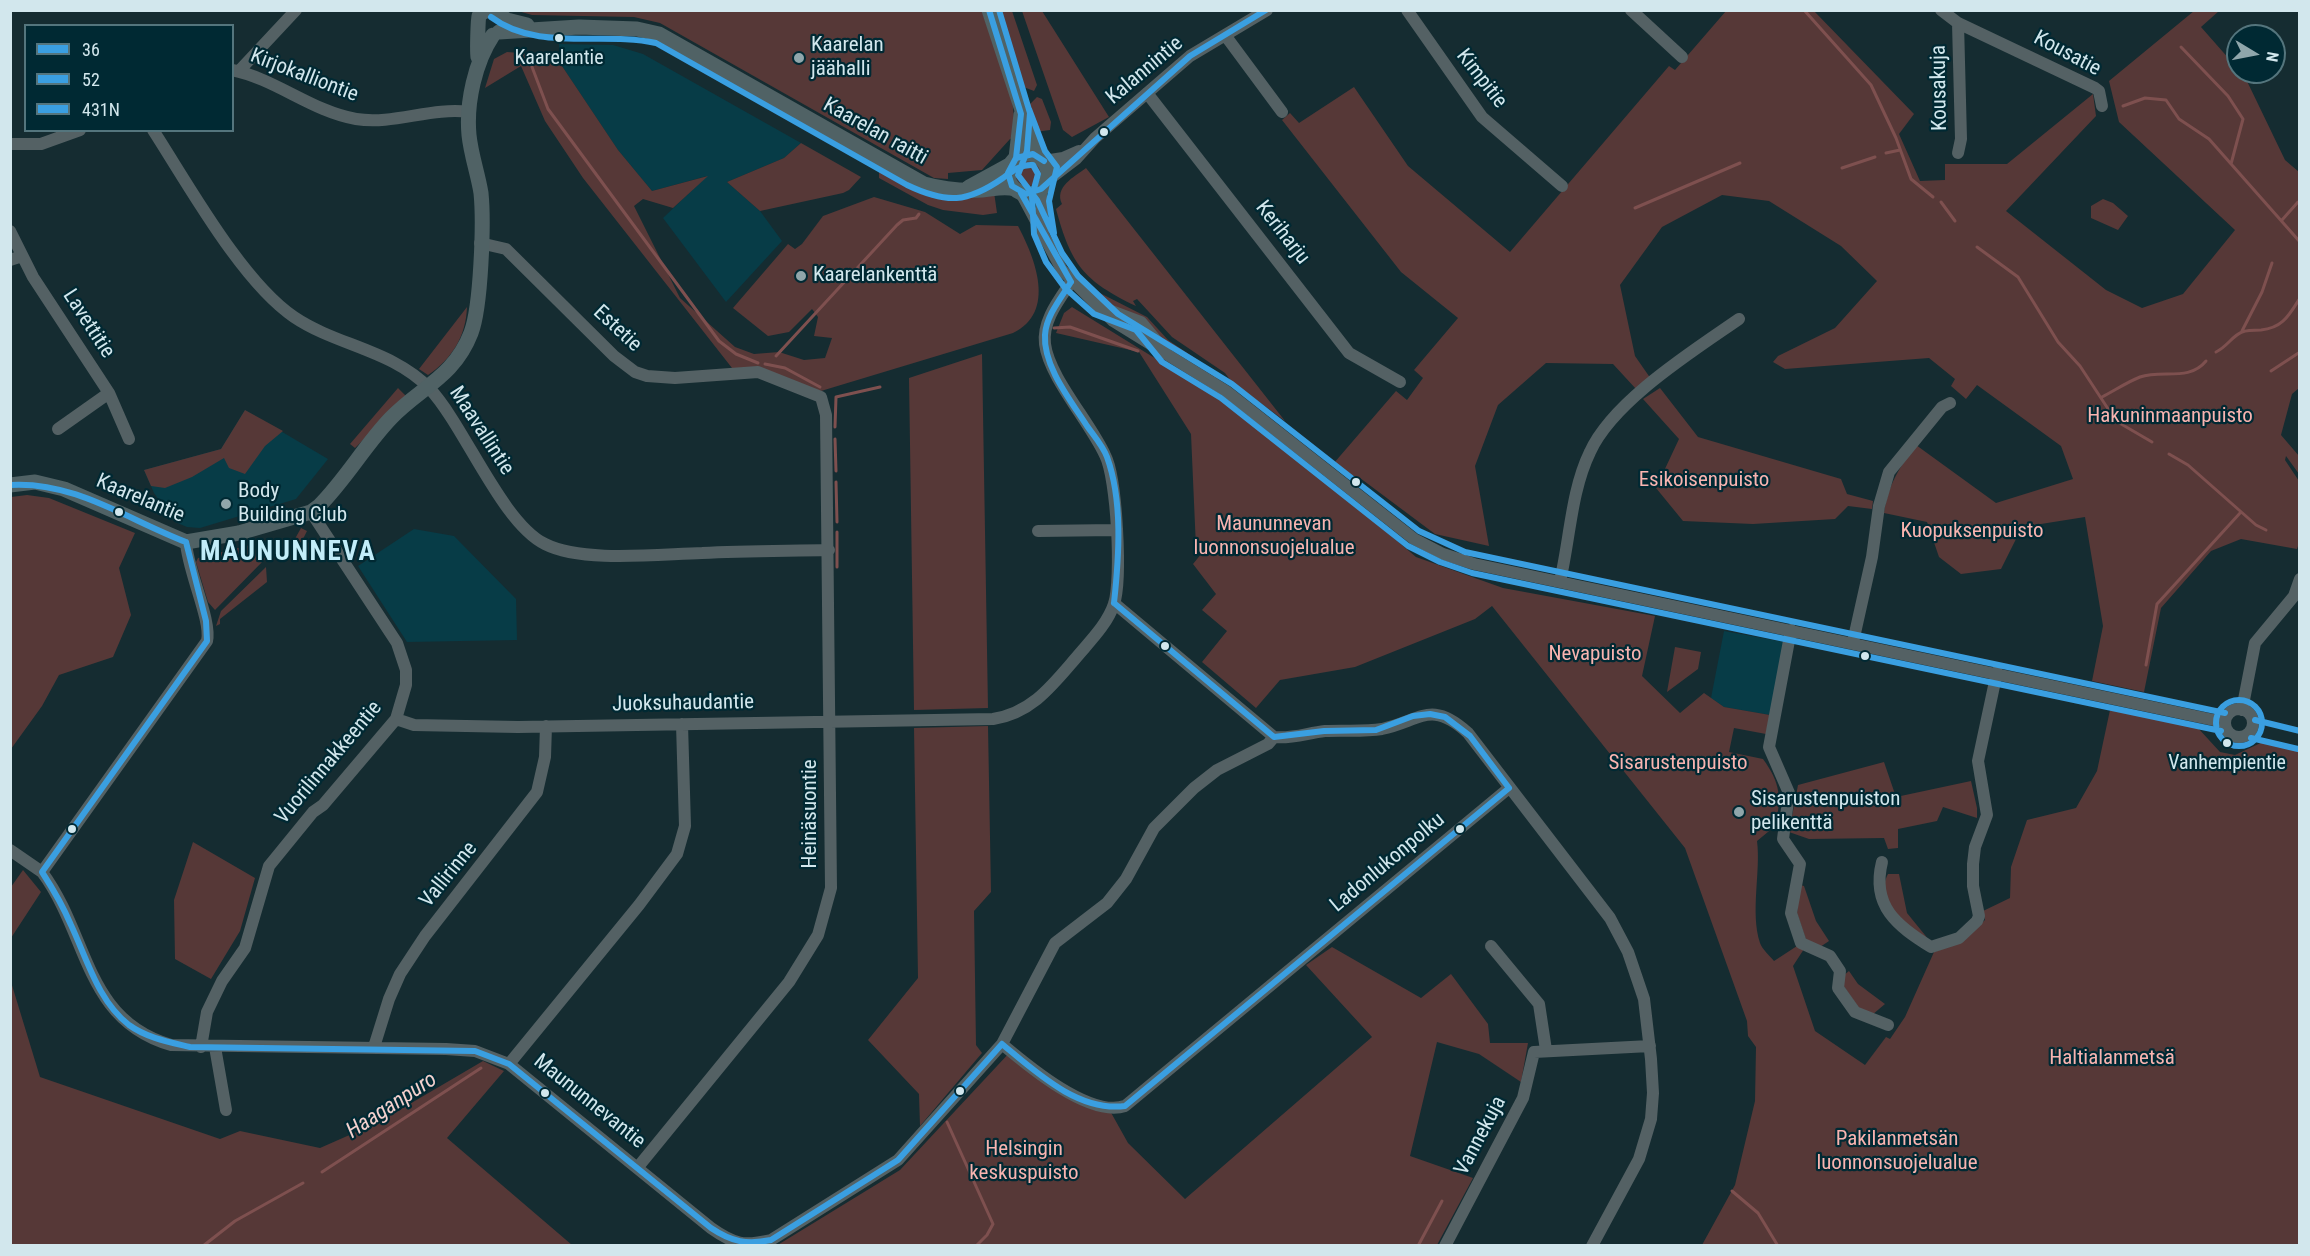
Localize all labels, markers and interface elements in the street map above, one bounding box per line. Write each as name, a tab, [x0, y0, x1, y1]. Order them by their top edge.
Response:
legend	[24, 24, 234, 132]
north arrow	[2226, 24, 2286, 84]
street label: Kousatie	[2029, 26, 2105, 82]
marker: Kaarelantie	[553, 32, 565, 44]
street label: Kalannintie	[1101, 32, 1189, 110]
place label: Kaarelan jäähalli	[811, 33, 884, 83]
text: 36	[82, 39, 100, 60]
street label: Kirjokalliontie	[247, 44, 361, 108]
street label: Kimpitie	[1450, 44, 1512, 114]
street label: Kousakuja	[1927, 45, 1953, 131]
place label: Kaarelantie	[514, 47, 604, 71]
text: N	[2262, 50, 2282, 63]
marker: Kaarelan jäähalli	[792, 51, 806, 65]
text: 52	[82, 69, 100, 90]
street label: Kaarelan raitti	[818, 93, 932, 171]
text: 431N	[82, 99, 120, 120]
unlabelled marker	[1098, 126, 1110, 138]
street label: Keriharju	[1249, 196, 1315, 270]
place label: Kaarelankenttä	[813, 263, 937, 289]
marker: Kaarelankenttä	[794, 269, 808, 283]
street label: Lavettitie	[57, 285, 119, 363]
street label: Estetie	[588, 300, 646, 358]
street label: Maavallintie	[443, 382, 519, 480]
park label: Hakuninmaanpuisto	[2087, 404, 2253, 430]
park label: Esikoisenpuisto	[1639, 468, 1769, 494]
street label: Kaarelantie	[92, 469, 188, 529]
unlabelled marker	[1350, 476, 1362, 488]
place label: Body Building Club	[238, 479, 347, 529]
marker: Body Building Club	[219, 497, 233, 511]
unlabelled marker	[113, 506, 125, 518]
park label: Maununnevan luonnonsuojelualue	[1193, 512, 1355, 562]
park label: Kuopuksenpuisto	[1901, 519, 2043, 545]
district label: MAUNUNNEVA	[200, 537, 376, 569]
unlabelled marker	[1159, 640, 1171, 652]
park label: Nevapuisto	[1548, 642, 1642, 668]
unlabelled marker	[1859, 650, 1871, 662]
street label: Juoksuhaudantie	[612, 690, 754, 718]
street label: Vuorilinnakkeentie	[270, 696, 388, 830]
marker: Vanhempientie	[2221, 737, 2233, 749]
park label: Sisarustenpuisto	[1608, 751, 1748, 777]
place label: Vanhempientie	[2168, 752, 2286, 776]
street label: Heinäsuontie	[798, 759, 824, 869]
place label: Sisarustenpuiston pelikenttä	[1751, 787, 1900, 837]
marker: Sisarustenpuiston pelikenttä	[1732, 805, 1746, 819]
street label: Ladonlukonpolku	[1326, 808, 1450, 918]
unlabelled marker	[66, 823, 78, 835]
unlabelled marker	[1454, 823, 1466, 835]
street label: Vallirinne	[415, 837, 483, 913]
park label: Haltialanmetsä	[2049, 1046, 2175, 1072]
street label: Maununnevantie	[528, 1049, 650, 1155]
water label: Haaganpuro	[342, 1067, 442, 1145]
unlabelled marker	[954, 1085, 966, 1097]
unlabelled marker	[539, 1087, 551, 1099]
street label: Vannekuja	[1450, 1092, 1512, 1180]
park label: Pakilanmetsän luonnonsuojelualue	[1816, 1127, 1978, 1177]
park label: Helsingin keskuspuisto	[969, 1137, 1079, 1187]

